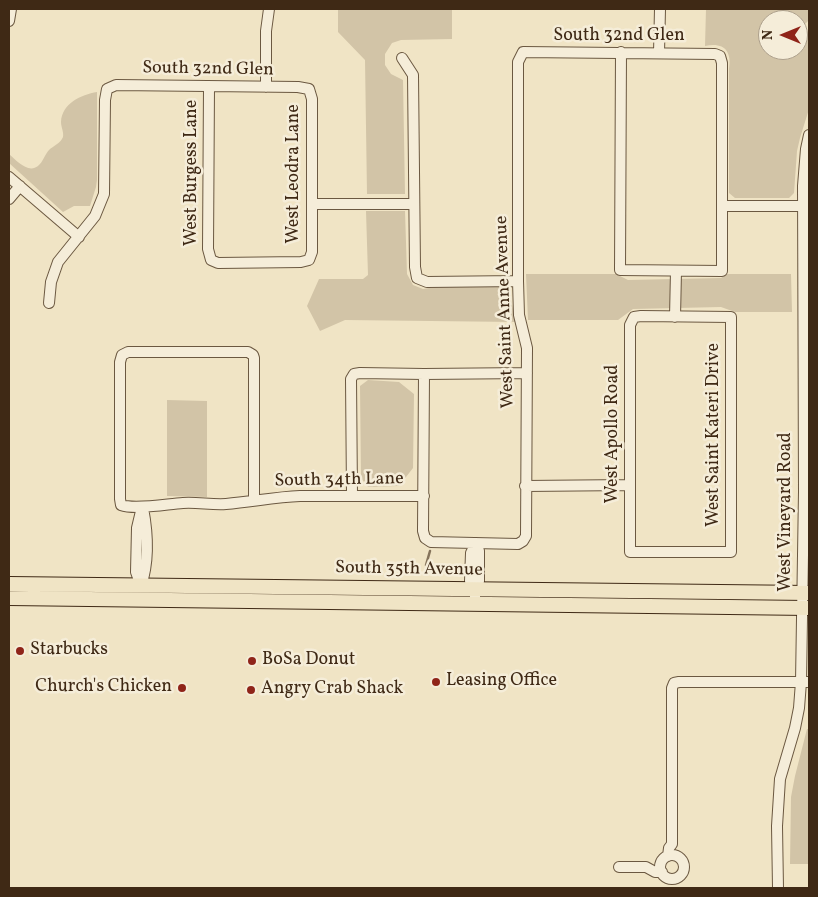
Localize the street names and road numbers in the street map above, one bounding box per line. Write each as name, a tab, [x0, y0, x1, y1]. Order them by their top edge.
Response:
street label: South 32nd Glen	[553, 26, 685, 48]
street label: South 32nd Glen	[142, 58, 274, 82]
street label: West Burgess Lane	[182, 100, 204, 246]
street label: West Leodra Lane	[284, 104, 306, 244]
street label: West Saint Anne Avenue	[492, 215, 520, 409]
street label: West Saint Kateri Drive	[704, 343, 726, 527]
street label: West Apollo Road	[603, 364, 625, 504]
street label: West Vineyard Road	[776, 432, 798, 592]
street label: South 34th Lane	[274, 469, 404, 493]
street label: South 35th Avenue	[335, 558, 483, 582]

